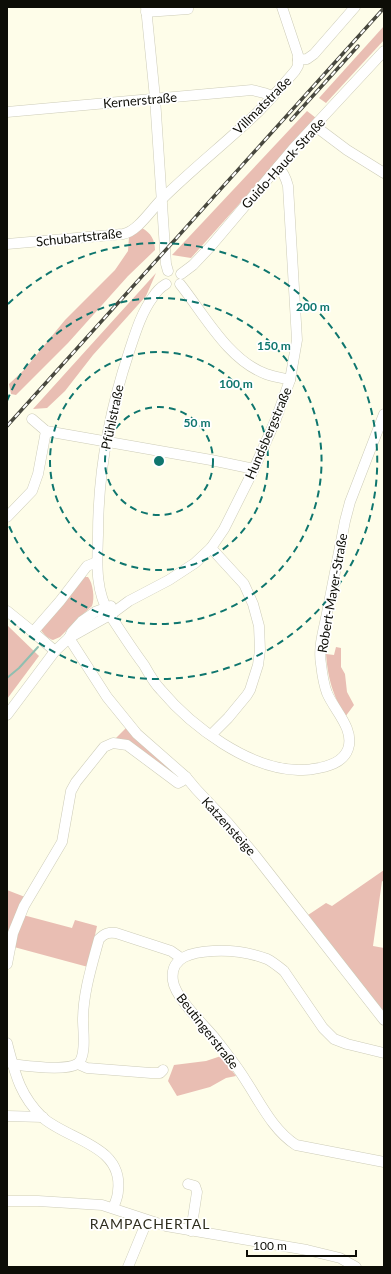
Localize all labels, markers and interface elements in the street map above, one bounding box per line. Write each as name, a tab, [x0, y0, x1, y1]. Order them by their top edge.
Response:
street label: Villmatstraße	[230, 73, 294, 137]
street label: Kernerstraße	[102, 89, 178, 111]
street label: Guido-Hauck-Straße	[238, 114, 328, 212]
street label: Schubartstraße	[35, 225, 123, 249]
text: 200 m	[296, 299, 330, 314]
text: 150 m	[257, 338, 291, 353]
text: 100 m	[219, 376, 253, 391]
street label: Pfühlstraße	[97, 383, 127, 451]
street label: Hundsbergstraße	[241, 384, 295, 481]
text: 50 m	[184, 415, 210, 430]
centre of rings	[152, 454, 166, 468]
street label: Robert-Mayer-Straße	[314, 532, 350, 654]
street label: Katzensteige	[199, 793, 260, 859]
street label: Beutingerstraße	[173, 990, 243, 1072]
district label: RAMPACHERTAL	[90, 1215, 210, 1232]
scale bar	[247, 1232, 356, 1258]
text: 100 m	[253, 1238, 287, 1253]

